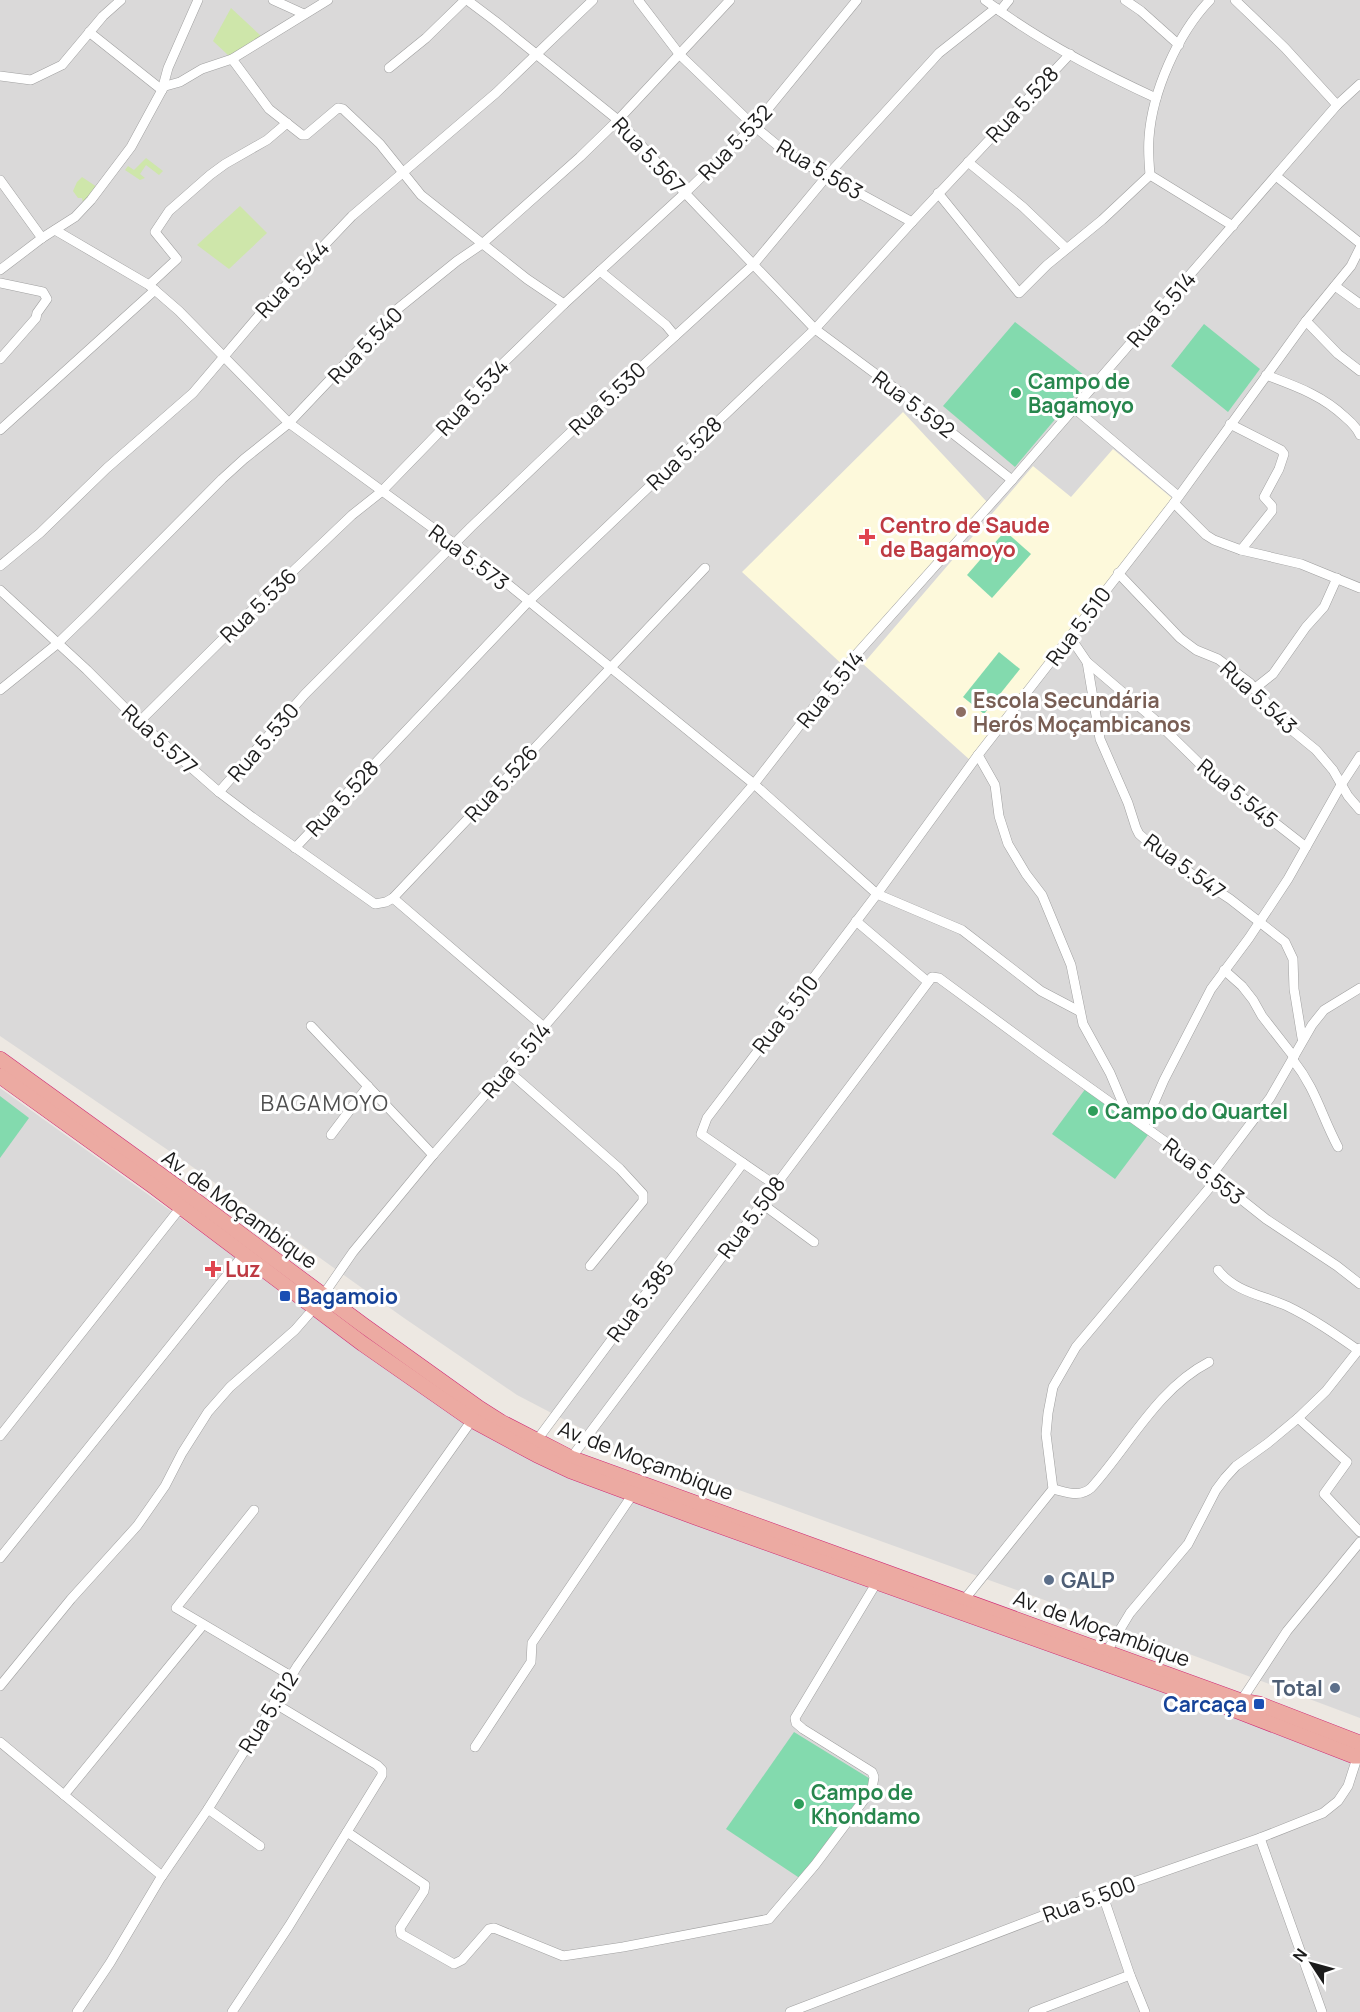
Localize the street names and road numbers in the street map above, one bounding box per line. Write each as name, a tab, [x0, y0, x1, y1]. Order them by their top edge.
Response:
street label: Rua 5.528	[979, 60, 1065, 148]
street label: Rua 5.532	[692, 98, 778, 186]
street label: Rua 5.567	[606, 111, 692, 199]
street label: Rua 5.563	[772, 132, 868, 206]
street label: Rua 5.544	[249, 234, 335, 324]
street label: Rua 5.514	[1120, 265, 1202, 353]
street label: Rua 5.540	[321, 301, 409, 389]
street label: Rua 5.534	[429, 353, 515, 441]
street label: Rua 5.530	[562, 355, 652, 441]
street label: Rua 5.592	[867, 364, 961, 444]
street label: Rua 5.528	[640, 410, 728, 496]
street label: Rua 5.573	[423, 518, 515, 596]
street label: Rua 5.536	[214, 562, 302, 648]
street label: Rua 5.510	[1039, 581, 1117, 671]
street label: Rua 5.514	[790, 645, 870, 733]
street label: Rua 5.543	[1215, 654, 1303, 740]
street label: Rua 5.530	[221, 697, 305, 787]
street label: Rua 5.577	[116, 698, 204, 780]
street label: Rua 5.526	[458, 739, 544, 827]
street label: Rua 5.545	[1192, 752, 1284, 834]
street label: Rua 5.528	[299, 754, 385, 842]
street label: Rua 5.547	[1139, 827, 1231, 905]
street label: Rua 5.510	[746, 969, 824, 1059]
street label: Rua 5.514	[475, 1016, 557, 1104]
street label: Rua 5.553	[1158, 1131, 1250, 1211]
street label: Av. de Moçambique	[157, 1143, 323, 1275]
street label: Rua 5.508	[711, 1170, 791, 1264]
street label: Rua 5.385	[600, 1255, 680, 1347]
street label: Av. de Moçambique	[554, 1414, 738, 1506]
street label: Av. de Moçambique	[1010, 1583, 1194, 1673]
street label: Rua 5.512	[232, 1666, 304, 1758]
street label: Rua 5.500	[1039, 1869, 1139, 1929]

